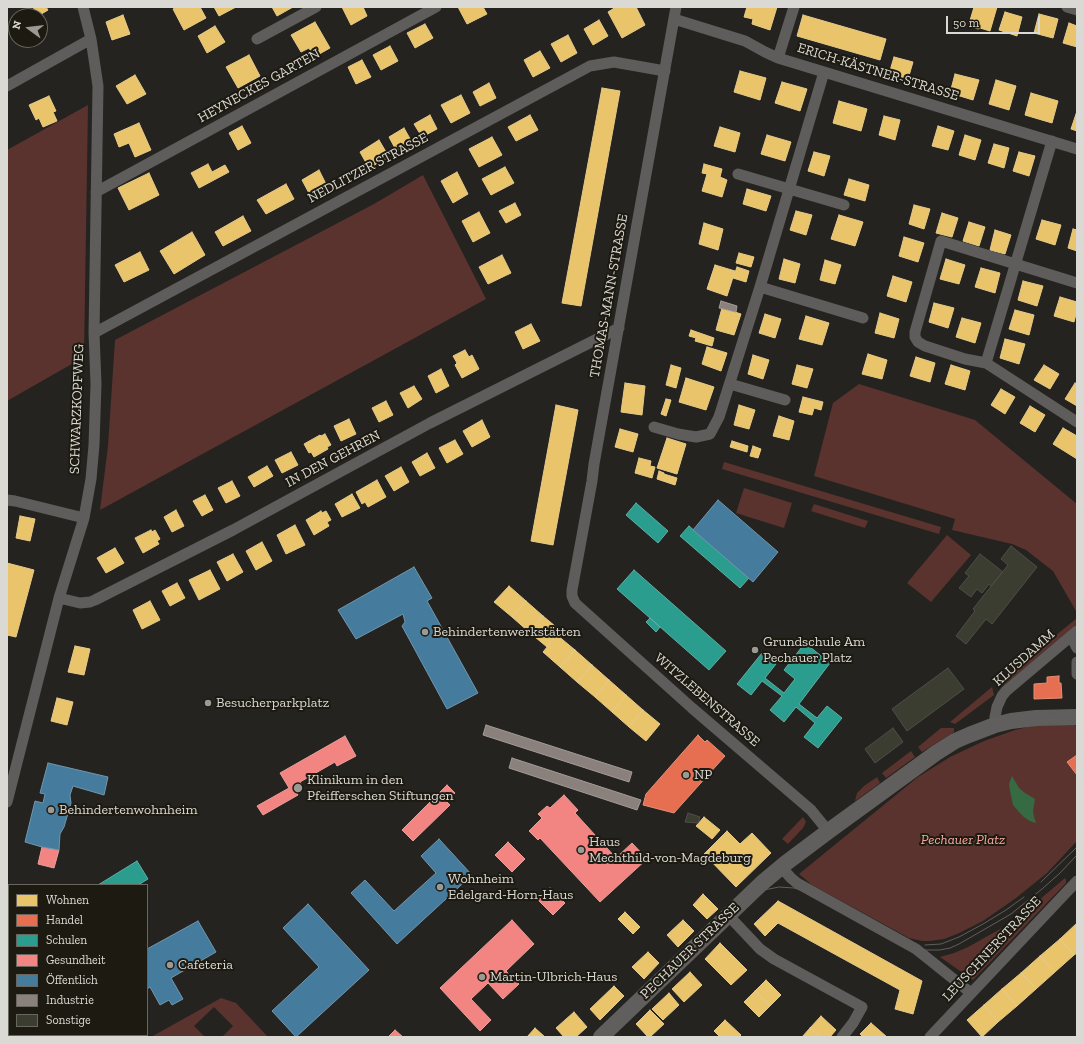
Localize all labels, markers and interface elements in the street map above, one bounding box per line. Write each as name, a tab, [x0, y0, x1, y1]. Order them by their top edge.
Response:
north arrow	[8, 8, 48, 48]
scale bar	[948, 8, 1042, 34]
text: 50 m	[953, 16, 979, 30]
text: N	[10, 19, 24, 31]
street label: ERICH-KÄSTNER-STRASSE	[795, 39, 961, 105]
street label: HEYNECKES GARTEN	[195, 45, 323, 127]
street label: NEDLITZER STRASSE	[305, 129, 431, 207]
street label: THOMAS-MANN-STRASSE	[586, 213, 632, 379]
street label: SCHWARZKOPFWEG	[66, 344, 88, 474]
street label: IN DEN GEHREN	[283, 427, 383, 491]
place label: Behindertenwerkstätten	[433, 624, 581, 640]
street label: KLUSDAMM	[990, 626, 1058, 690]
marker: Behindertenwerkstätten	[420, 627, 430, 637]
place label: Grundschule Am Pechauer Platz	[763, 634, 865, 666]
marker: Grundschule Am Pechauer Platz	[750, 645, 760, 655]
street label: WITZLEBENSTRASSE	[651, 650, 763, 750]
place label: Besucherparkplatz	[216, 695, 329, 711]
marker: Besucherparkplatz	[203, 698, 213, 708]
place label: NP	[694, 767, 712, 783]
marker: NP	[681, 770, 691, 780]
place label: Klinikum in den Pfeifferschen Stiftungen	[307, 772, 453, 804]
marker: Klinikum in den Pfeifferschen Stiftungen	[292, 782, 304, 794]
place label: Behindertenwohnheim	[59, 802, 198, 818]
marker: Behindertenwohnheim	[46, 805, 56, 815]
park label: Pechauer Platz	[921, 832, 1005, 848]
place label: Haus Mechthild-von-Magdeburg	[589, 834, 751, 866]
marker: Haus Mechthild-von-Magdeburg	[576, 845, 586, 855]
place label: Wohnheim Edelgard-Horn-Haus	[448, 871, 573, 904]
marker: Wohnheim Edelgard-Horn-Haus	[435, 882, 445, 892]
legend	[8, 884, 148, 1036]
text: Wohnen	[46, 893, 89, 907]
street label: LEUSCHNERSTRASSE	[939, 893, 1045, 1005]
street label: PECHAUER STRASSE	[637, 899, 743, 1003]
text: Handel	[46, 913, 83, 927]
text: Schulen	[46, 933, 87, 947]
text: Gesundheit	[46, 953, 106, 967]
place label: Cafeteria	[178, 957, 233, 973]
marker: Cafeteria	[165, 960, 175, 970]
place label: Martin-Ulbrich-Haus	[490, 969, 617, 985]
marker: Martin-Ulbrich-Haus	[477, 972, 487, 982]
text: Öffentlich	[46, 973, 98, 987]
text: Industrie	[46, 993, 94, 1007]
text: Sonstige	[46, 1013, 91, 1027]

